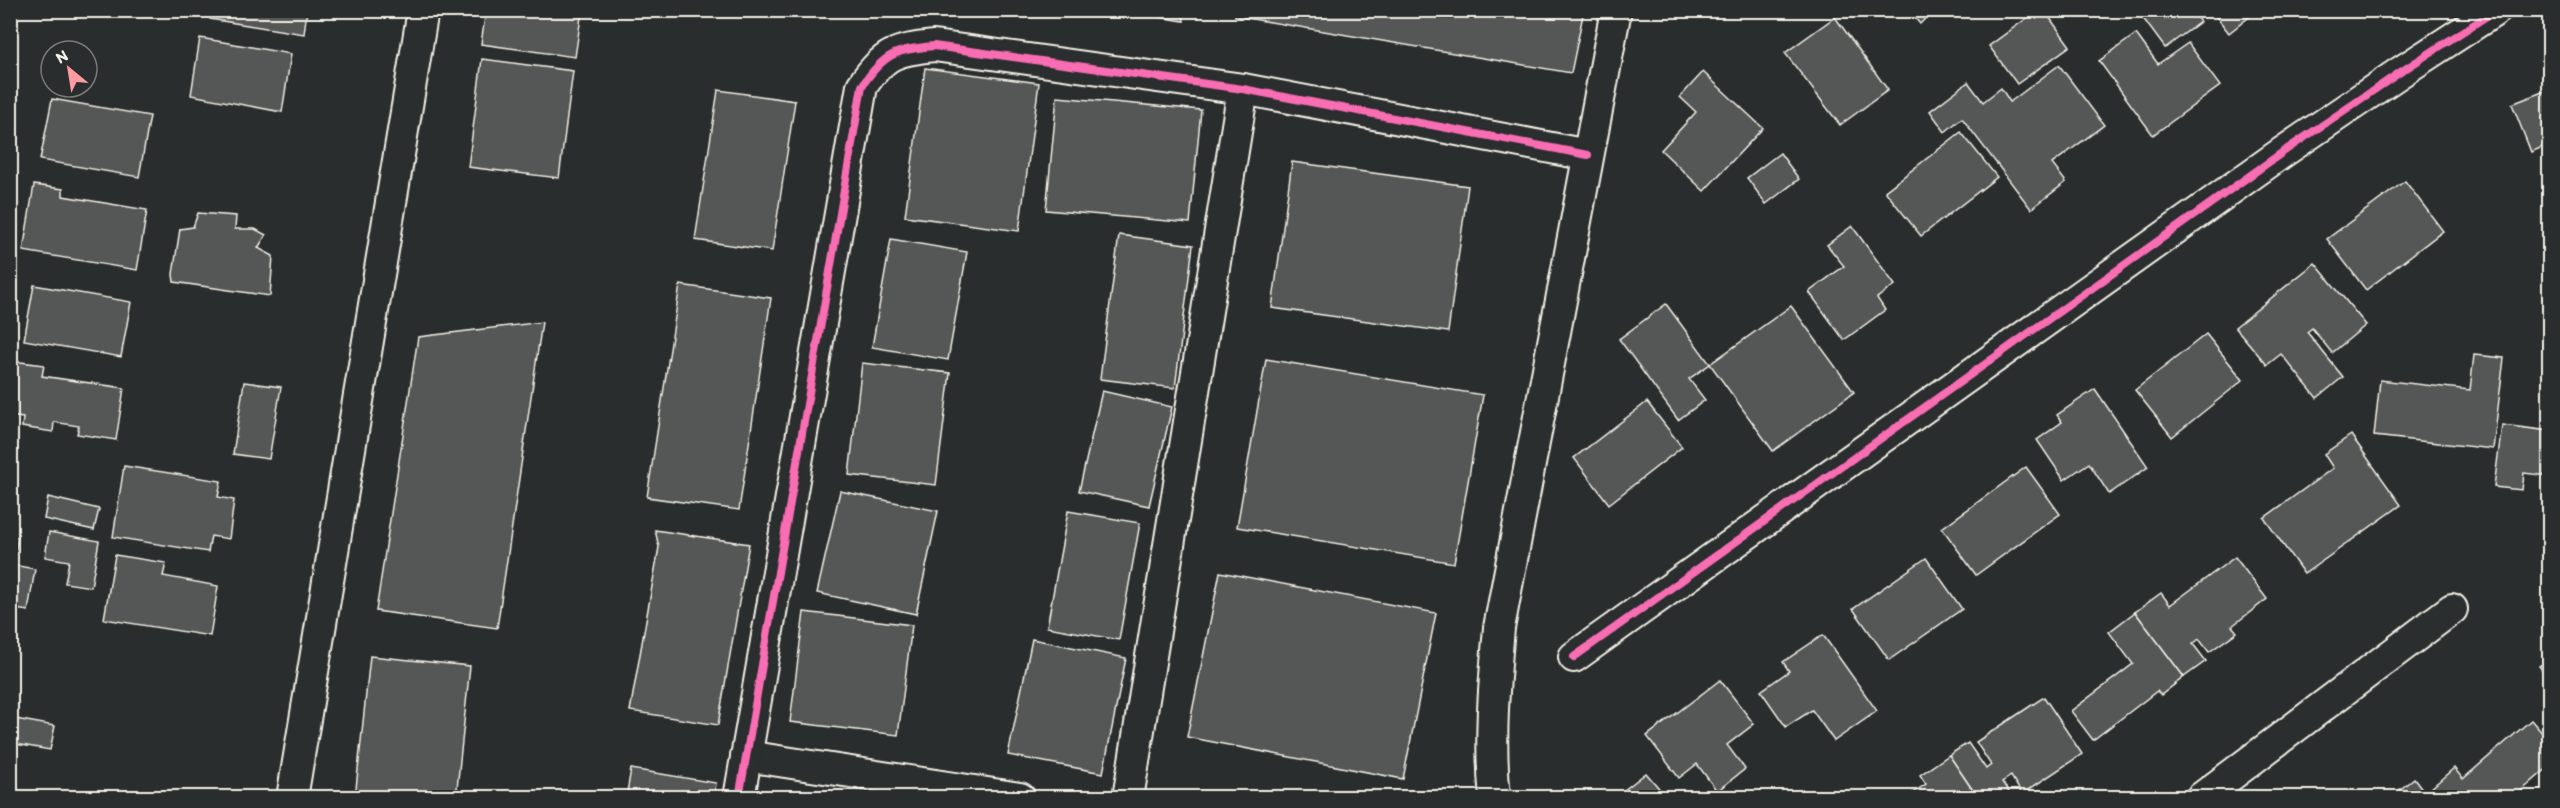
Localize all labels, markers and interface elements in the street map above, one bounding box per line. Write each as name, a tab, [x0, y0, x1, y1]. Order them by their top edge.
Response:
north arrow	[39, 39, 99, 99]
text: N	[52, 46, 71, 67]

